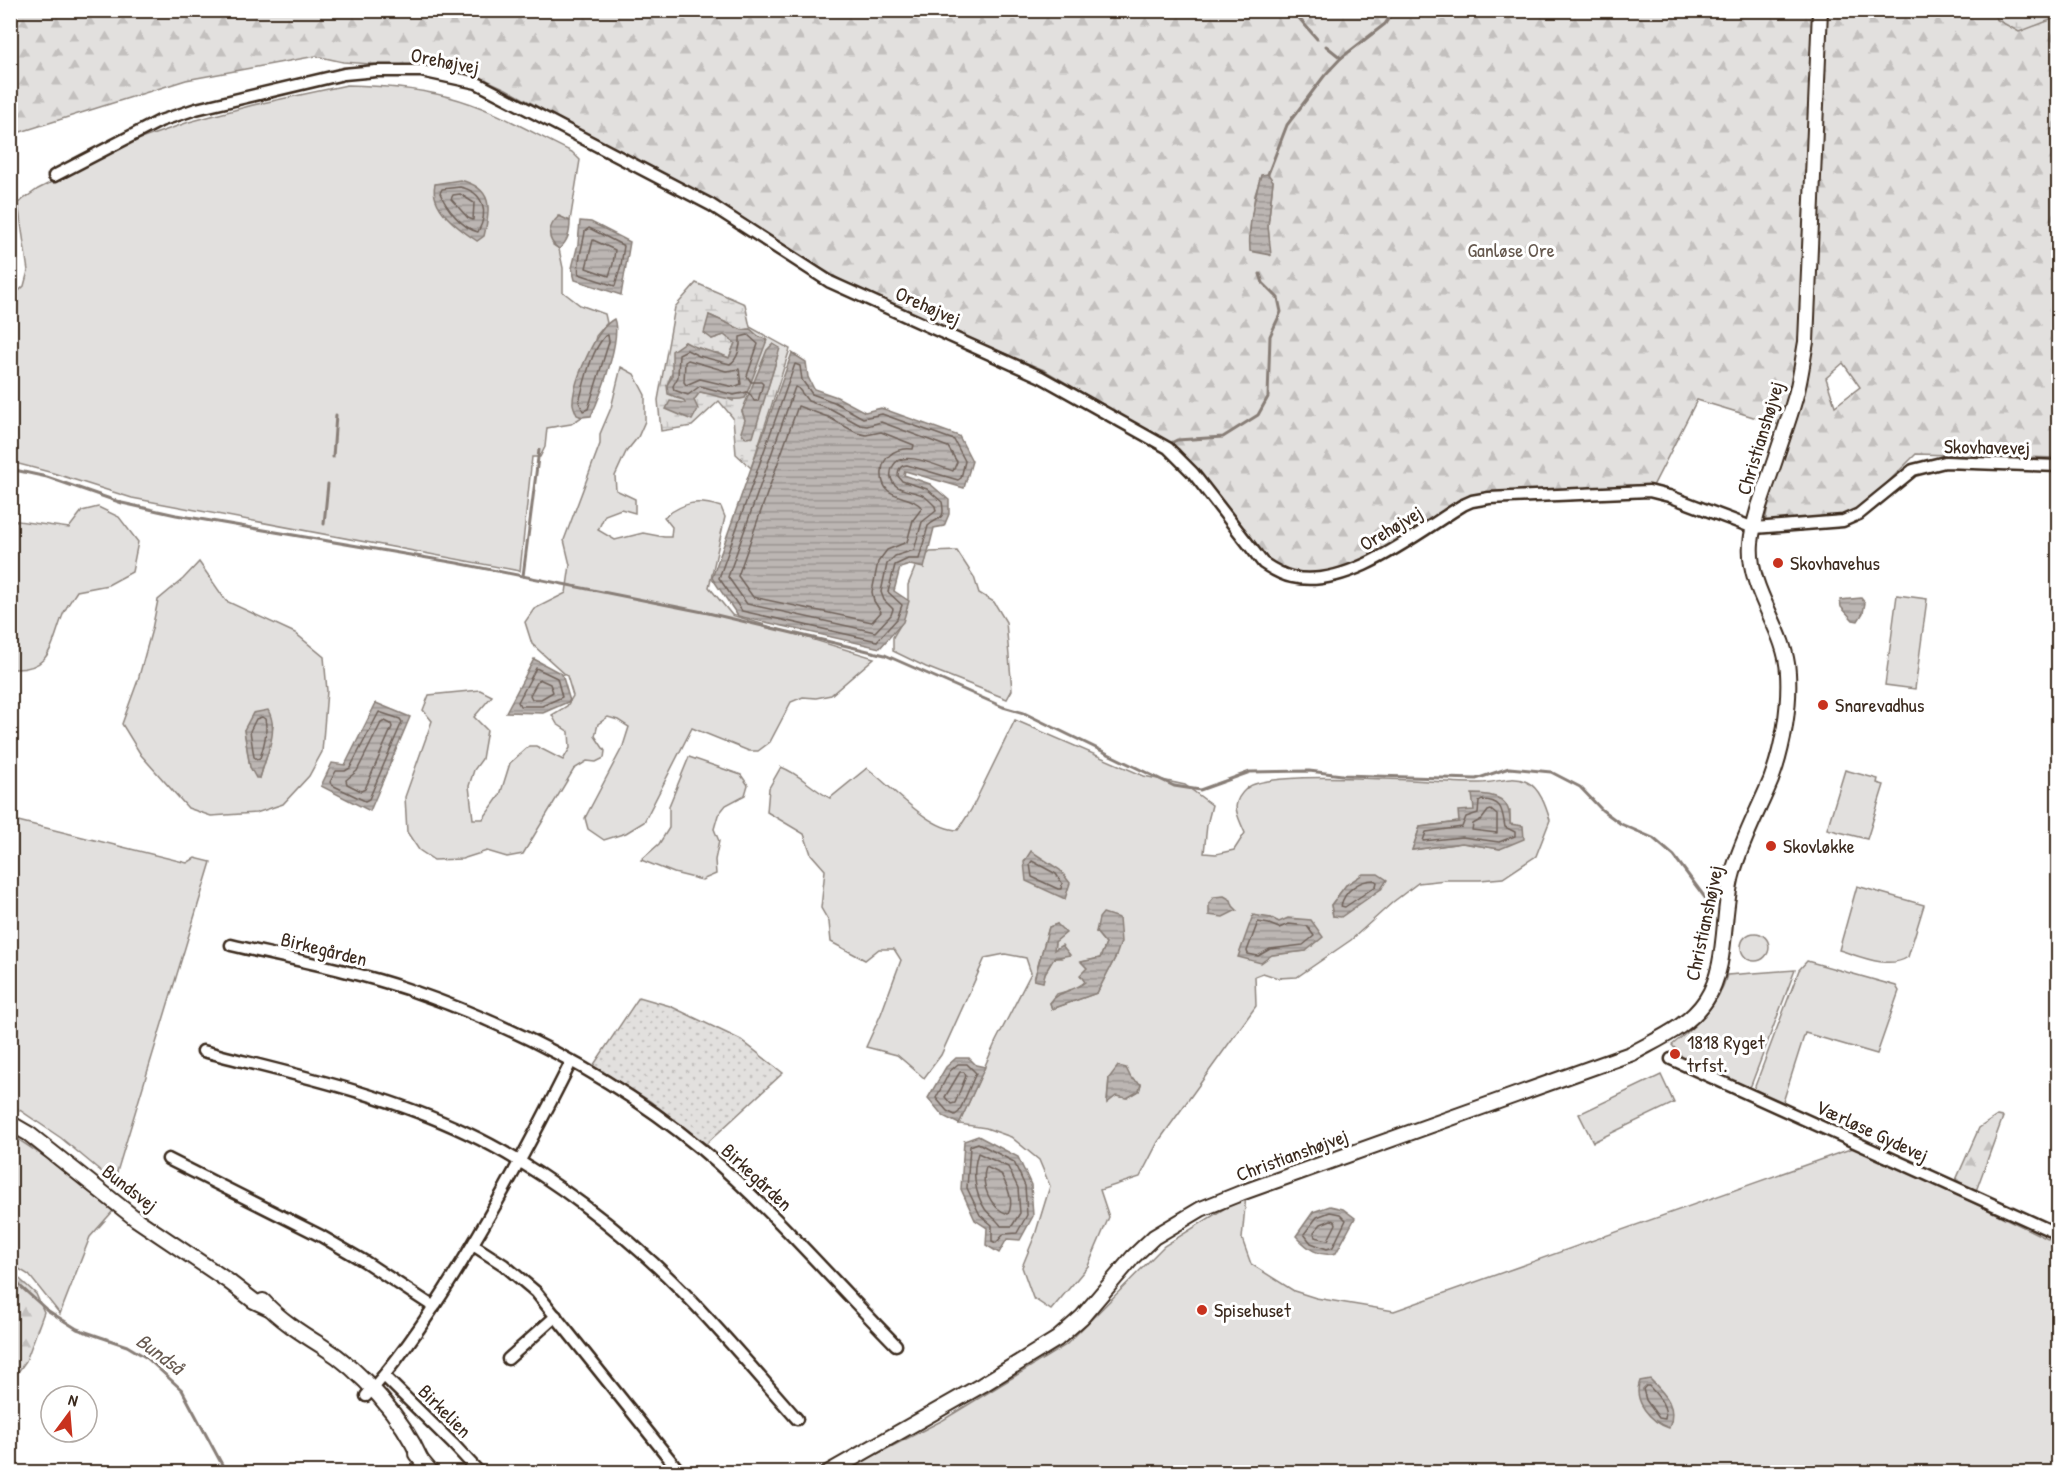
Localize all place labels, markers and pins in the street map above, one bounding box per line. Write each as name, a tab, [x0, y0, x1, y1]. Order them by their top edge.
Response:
place label: Skovhavehus	[1790, 549, 1880, 576]
marker: Skovhavehus	[1771, 556, 1785, 570]
place label: Snarevadhus	[1835, 691, 1925, 718]
marker: Snarevadhus	[1816, 698, 1830, 712]
place label: Skovløkke	[1783, 832, 1855, 859]
marker: Skovløkke	[1764, 839, 1778, 853]
place label: 1818 Ryget trfst.	[1687, 1028, 1766, 1078]
marker: 1818 Ryget trfst.	[1668, 1047, 1682, 1061]
place label: Spisehuset	[1214, 1296, 1292, 1323]
marker: Spisehuset	[1195, 1303, 1209, 1317]

